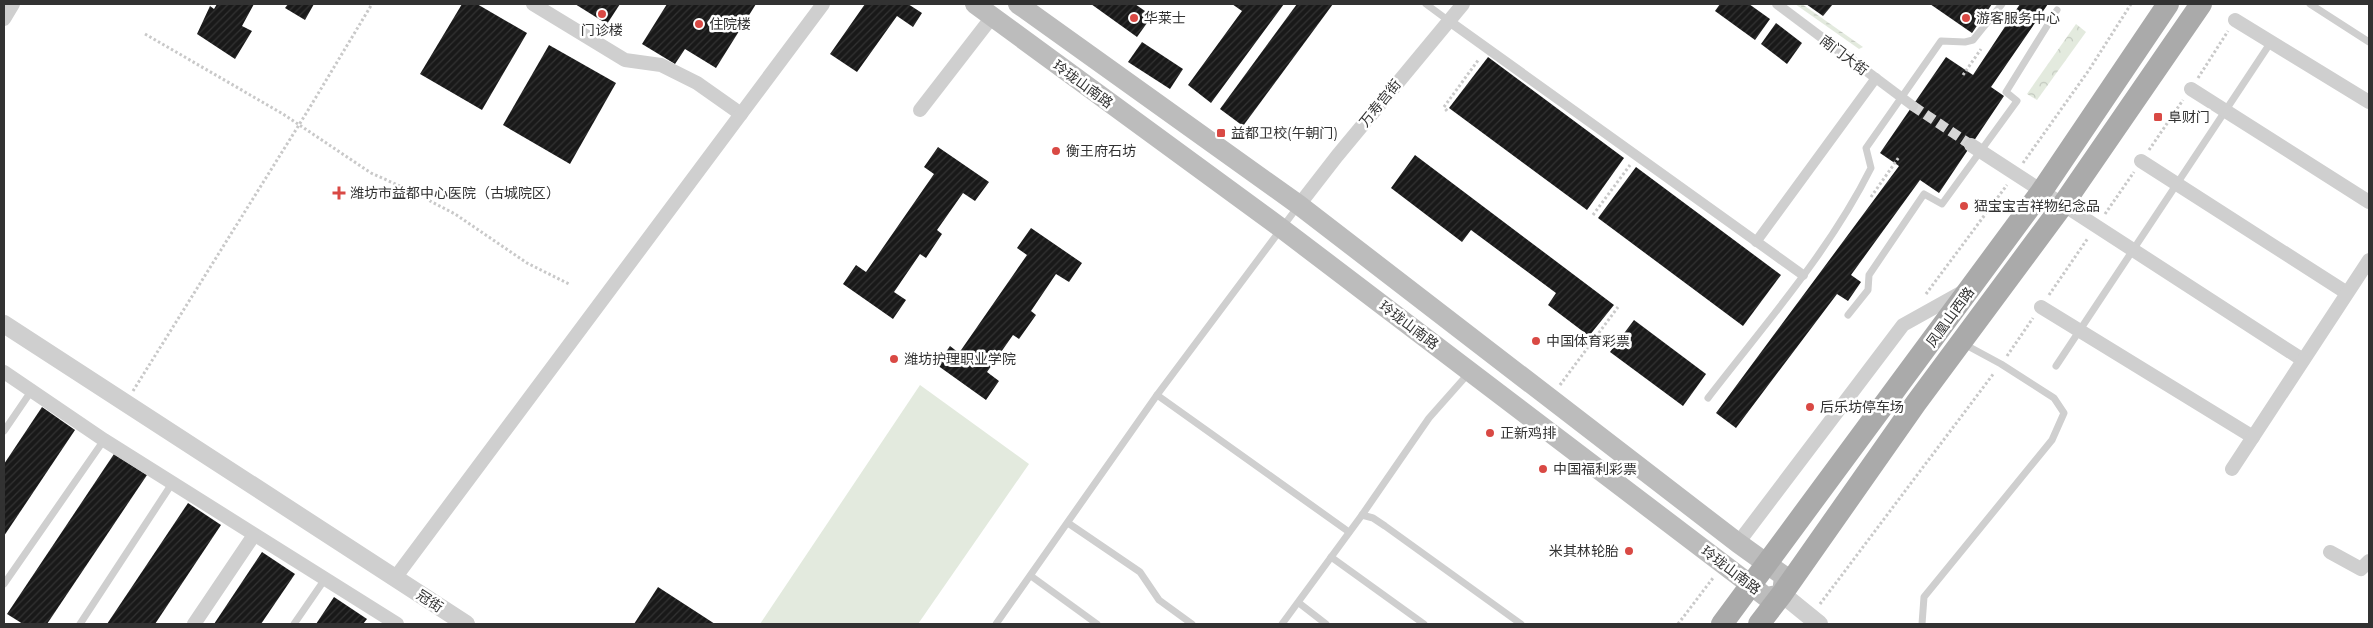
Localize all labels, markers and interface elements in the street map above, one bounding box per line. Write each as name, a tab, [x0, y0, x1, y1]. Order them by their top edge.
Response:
marker: 门诊楼	[596, 8, 608, 20]
place label: 华莱士	[1144, 9, 1186, 27]
place label: 游客服务中心	[1976, 9, 2060, 27]
marker: 华莱士	[1128, 12, 1140, 24]
marker: 游客服务中心	[1960, 12, 1972, 24]
place label: 住院楼	[709, 15, 751, 33]
marker: 住院楼	[693, 18, 705, 30]
place label: 门诊楼	[581, 21, 623, 39]
street label: 南门大街	[1816, 31, 1872, 79]
street label: 玲珑山南路	[1049, 56, 1117, 112]
street label: 万寿宫街	[1355, 76, 1405, 130]
place label: 阜财门	[2168, 108, 2210, 126]
marker: 阜财门	[2152, 111, 2164, 123]
place label: 益都卫校(午朝门)	[1231, 124, 1338, 142]
marker: 益都卫校(午朝门)	[1215, 127, 1227, 139]
place label: 衡王府石坊	[1066, 142, 1136, 160]
marker: 衡王府石坊	[1050, 145, 1062, 157]
place label: 潍坊市益都中心医院（古城院区）	[350, 184, 560, 202]
marker: 潍坊市益都中心医院（古城院区）	[332, 186, 346, 200]
place label: 峱宝宝吉祥物纪念品	[1974, 197, 2100, 215]
marker: 峱宝宝吉祥物纪念品	[1958, 200, 1970, 212]
street label: 凤凰山西路	[1922, 283, 1978, 351]
street label: 玲珑山南路	[1376, 297, 1442, 353]
place label: 中国体育彩票	[1546, 332, 1630, 350]
marker: 中国体育彩票	[1530, 335, 1542, 347]
place label: 潍坊护理职业学院	[904, 350, 1016, 368]
marker: 潍坊护理职业学院	[888, 353, 900, 365]
place label: 后乐坊停车场	[1820, 398, 1904, 416]
marker: 后乐坊停车场	[1804, 401, 1816, 413]
place label: 正新鸡排	[1500, 424, 1556, 442]
marker: 正新鸡排	[1484, 427, 1496, 439]
place label: 中国福利彩票	[1553, 460, 1637, 478]
marker: 中国福利彩票	[1537, 463, 1549, 475]
place label: 米其林轮胎	[1549, 542, 1619, 560]
street label: 玲珑山南路	[1698, 542, 1764, 598]
marker: 米其林轮胎	[1623, 545, 1635, 557]
street label: 冠街	[413, 586, 447, 616]

